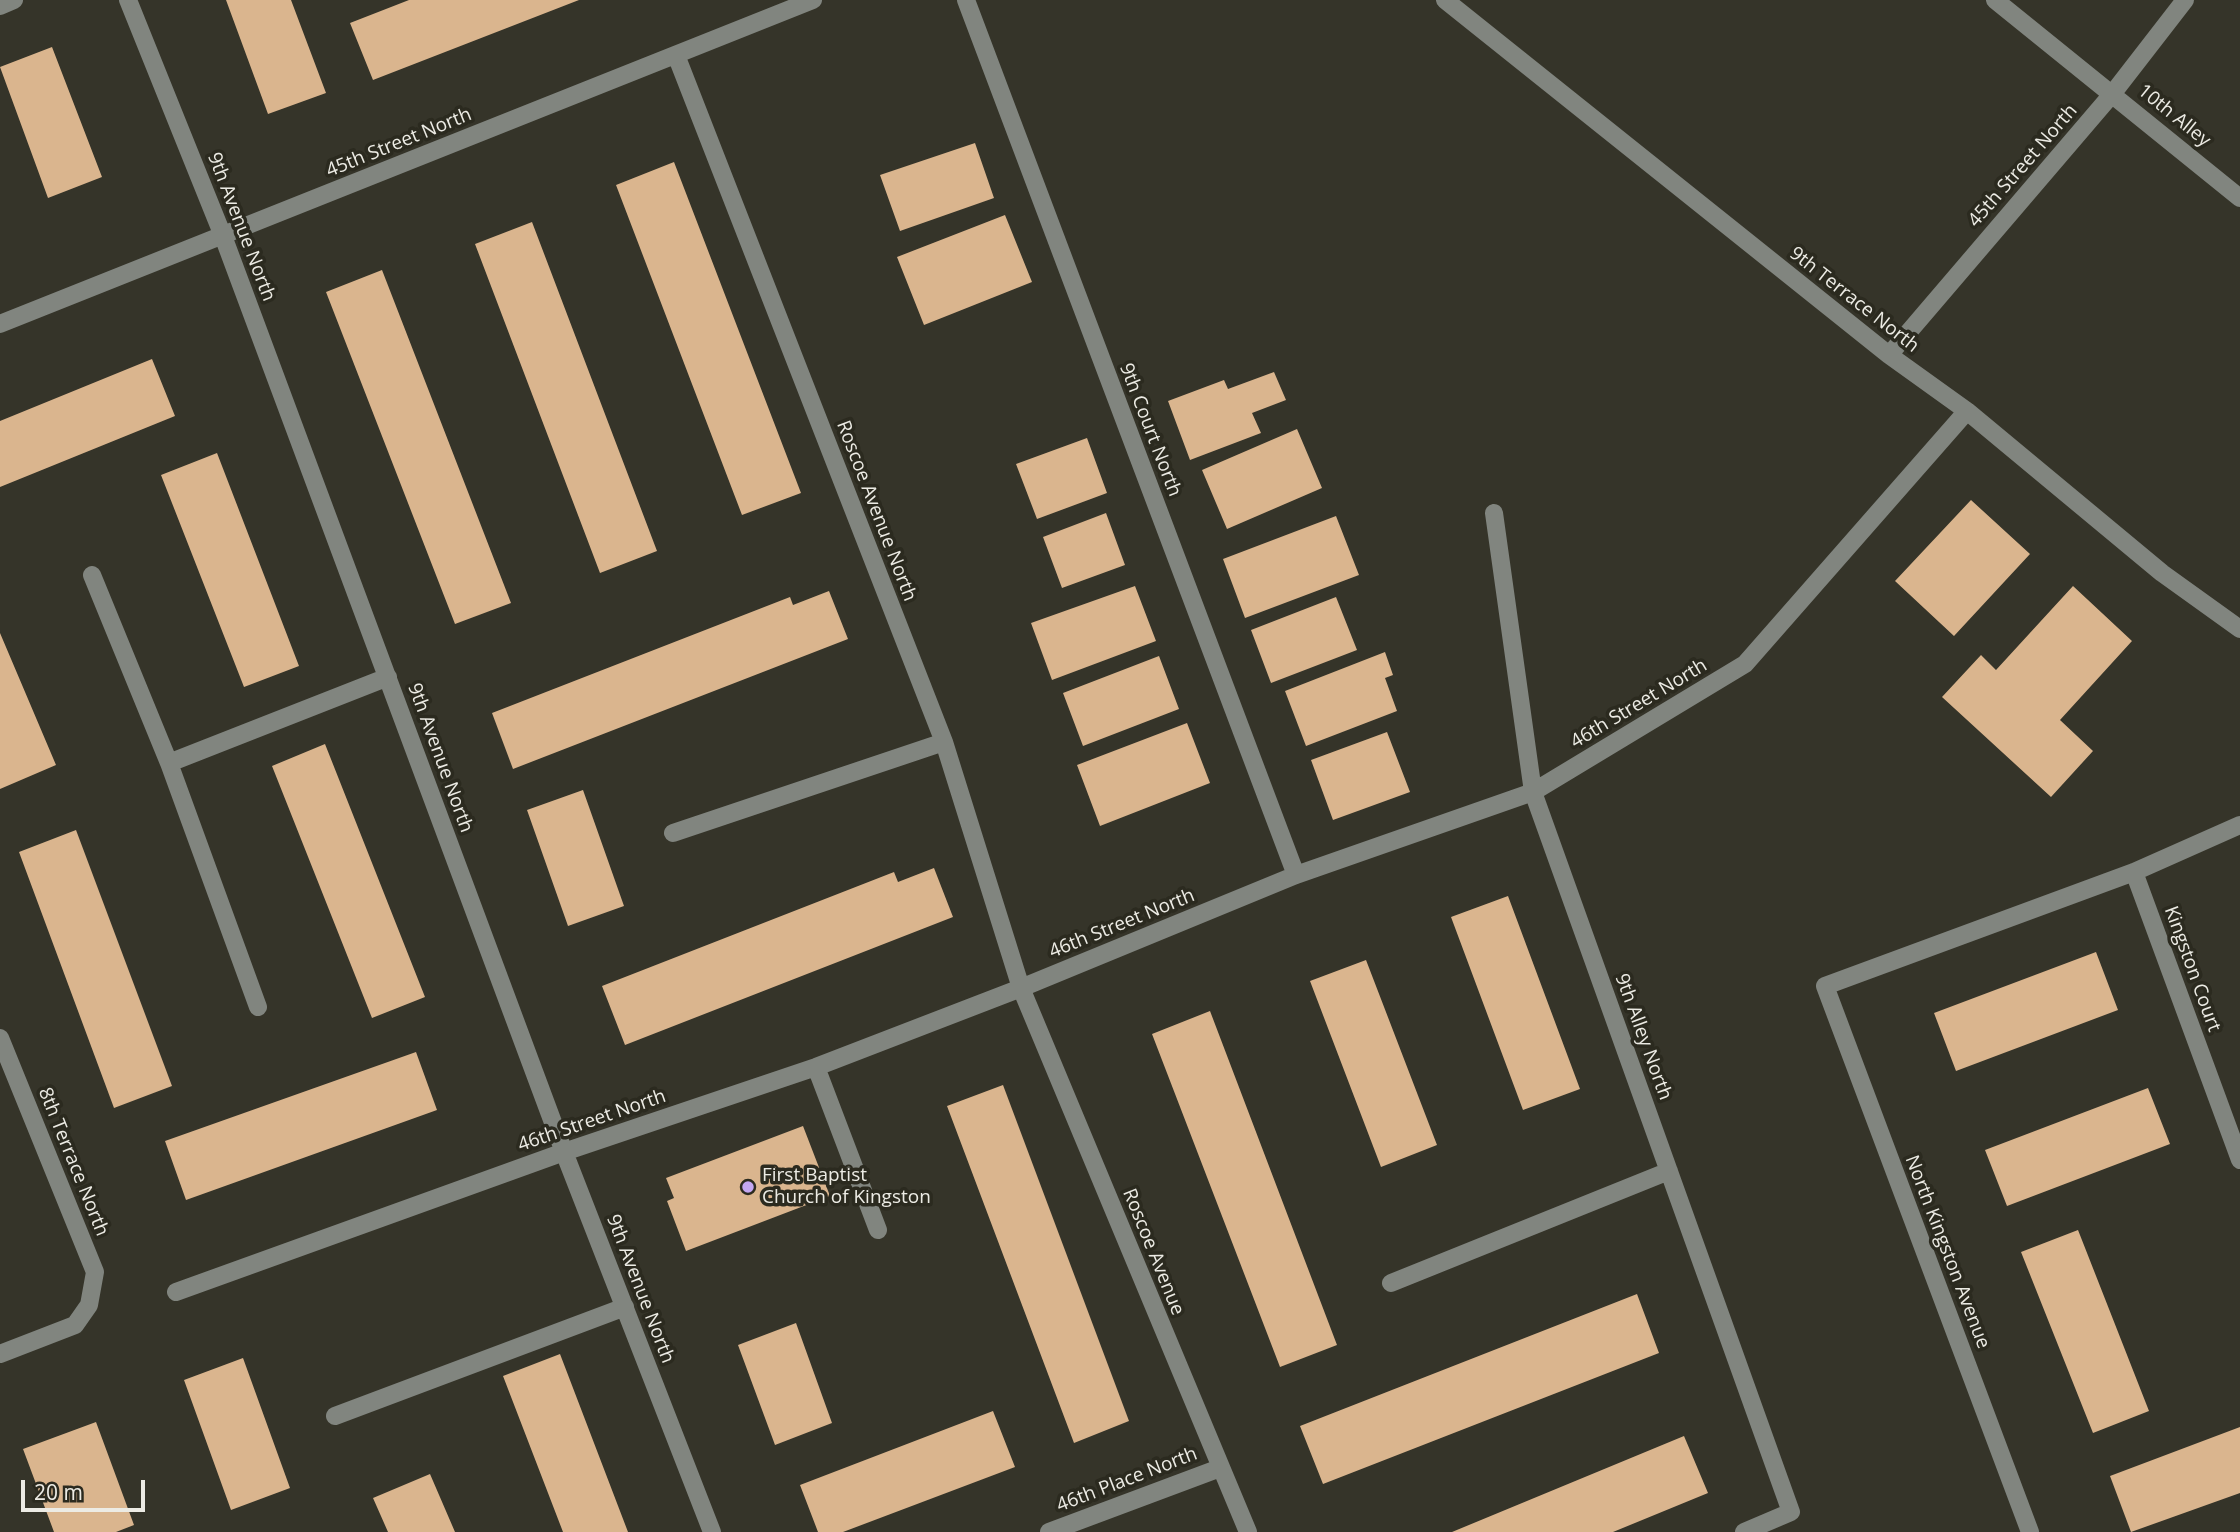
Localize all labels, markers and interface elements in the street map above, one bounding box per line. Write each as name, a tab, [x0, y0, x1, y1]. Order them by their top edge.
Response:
street label: 10th Alley	[2133, 80, 2215, 152]
street label: 45th Street North	[1964, 100, 2082, 232]
street label: 45th Street North	[323, 103, 475, 183]
street label: 9th Avenue North	[202, 150, 280, 304]
street label: 9th Terrace North	[1785, 242, 1923, 358]
street label: 9th Court North	[1114, 360, 1186, 500]
street label: Roscoe Avenue North	[831, 418, 921, 604]
street label: 46th Street North	[1567, 654, 1711, 754]
street label: 9th Avenue North	[402, 680, 478, 836]
street label: 46th Street North	[1046, 884, 1198, 964]
street label: Kingston Court	[2159, 903, 2225, 1035]
street label: 9th Alley North	[1610, 971, 1676, 1103]
street label: 8th Terrace North	[33, 1084, 113, 1240]
street label: 46th Street North	[515, 1085, 669, 1157]
street label: North Kingston Avenue	[1900, 1152, 1994, 1352]
place label: First Baptist Church of Kingston	[762, 1165, 931, 1209]
marker: First Baptist Church of Kingston	[740, 1179, 756, 1195]
street label: Roscoe Avenue	[1117, 1185, 1189, 1319]
street label: 9th Avenue North	[601, 1212, 679, 1366]
street label: 46th Place North	[1054, 1443, 1200, 1517]
scale bar	[24, 1466, 149, 1510]
text: 20 m	[34, 1478, 83, 1506]

